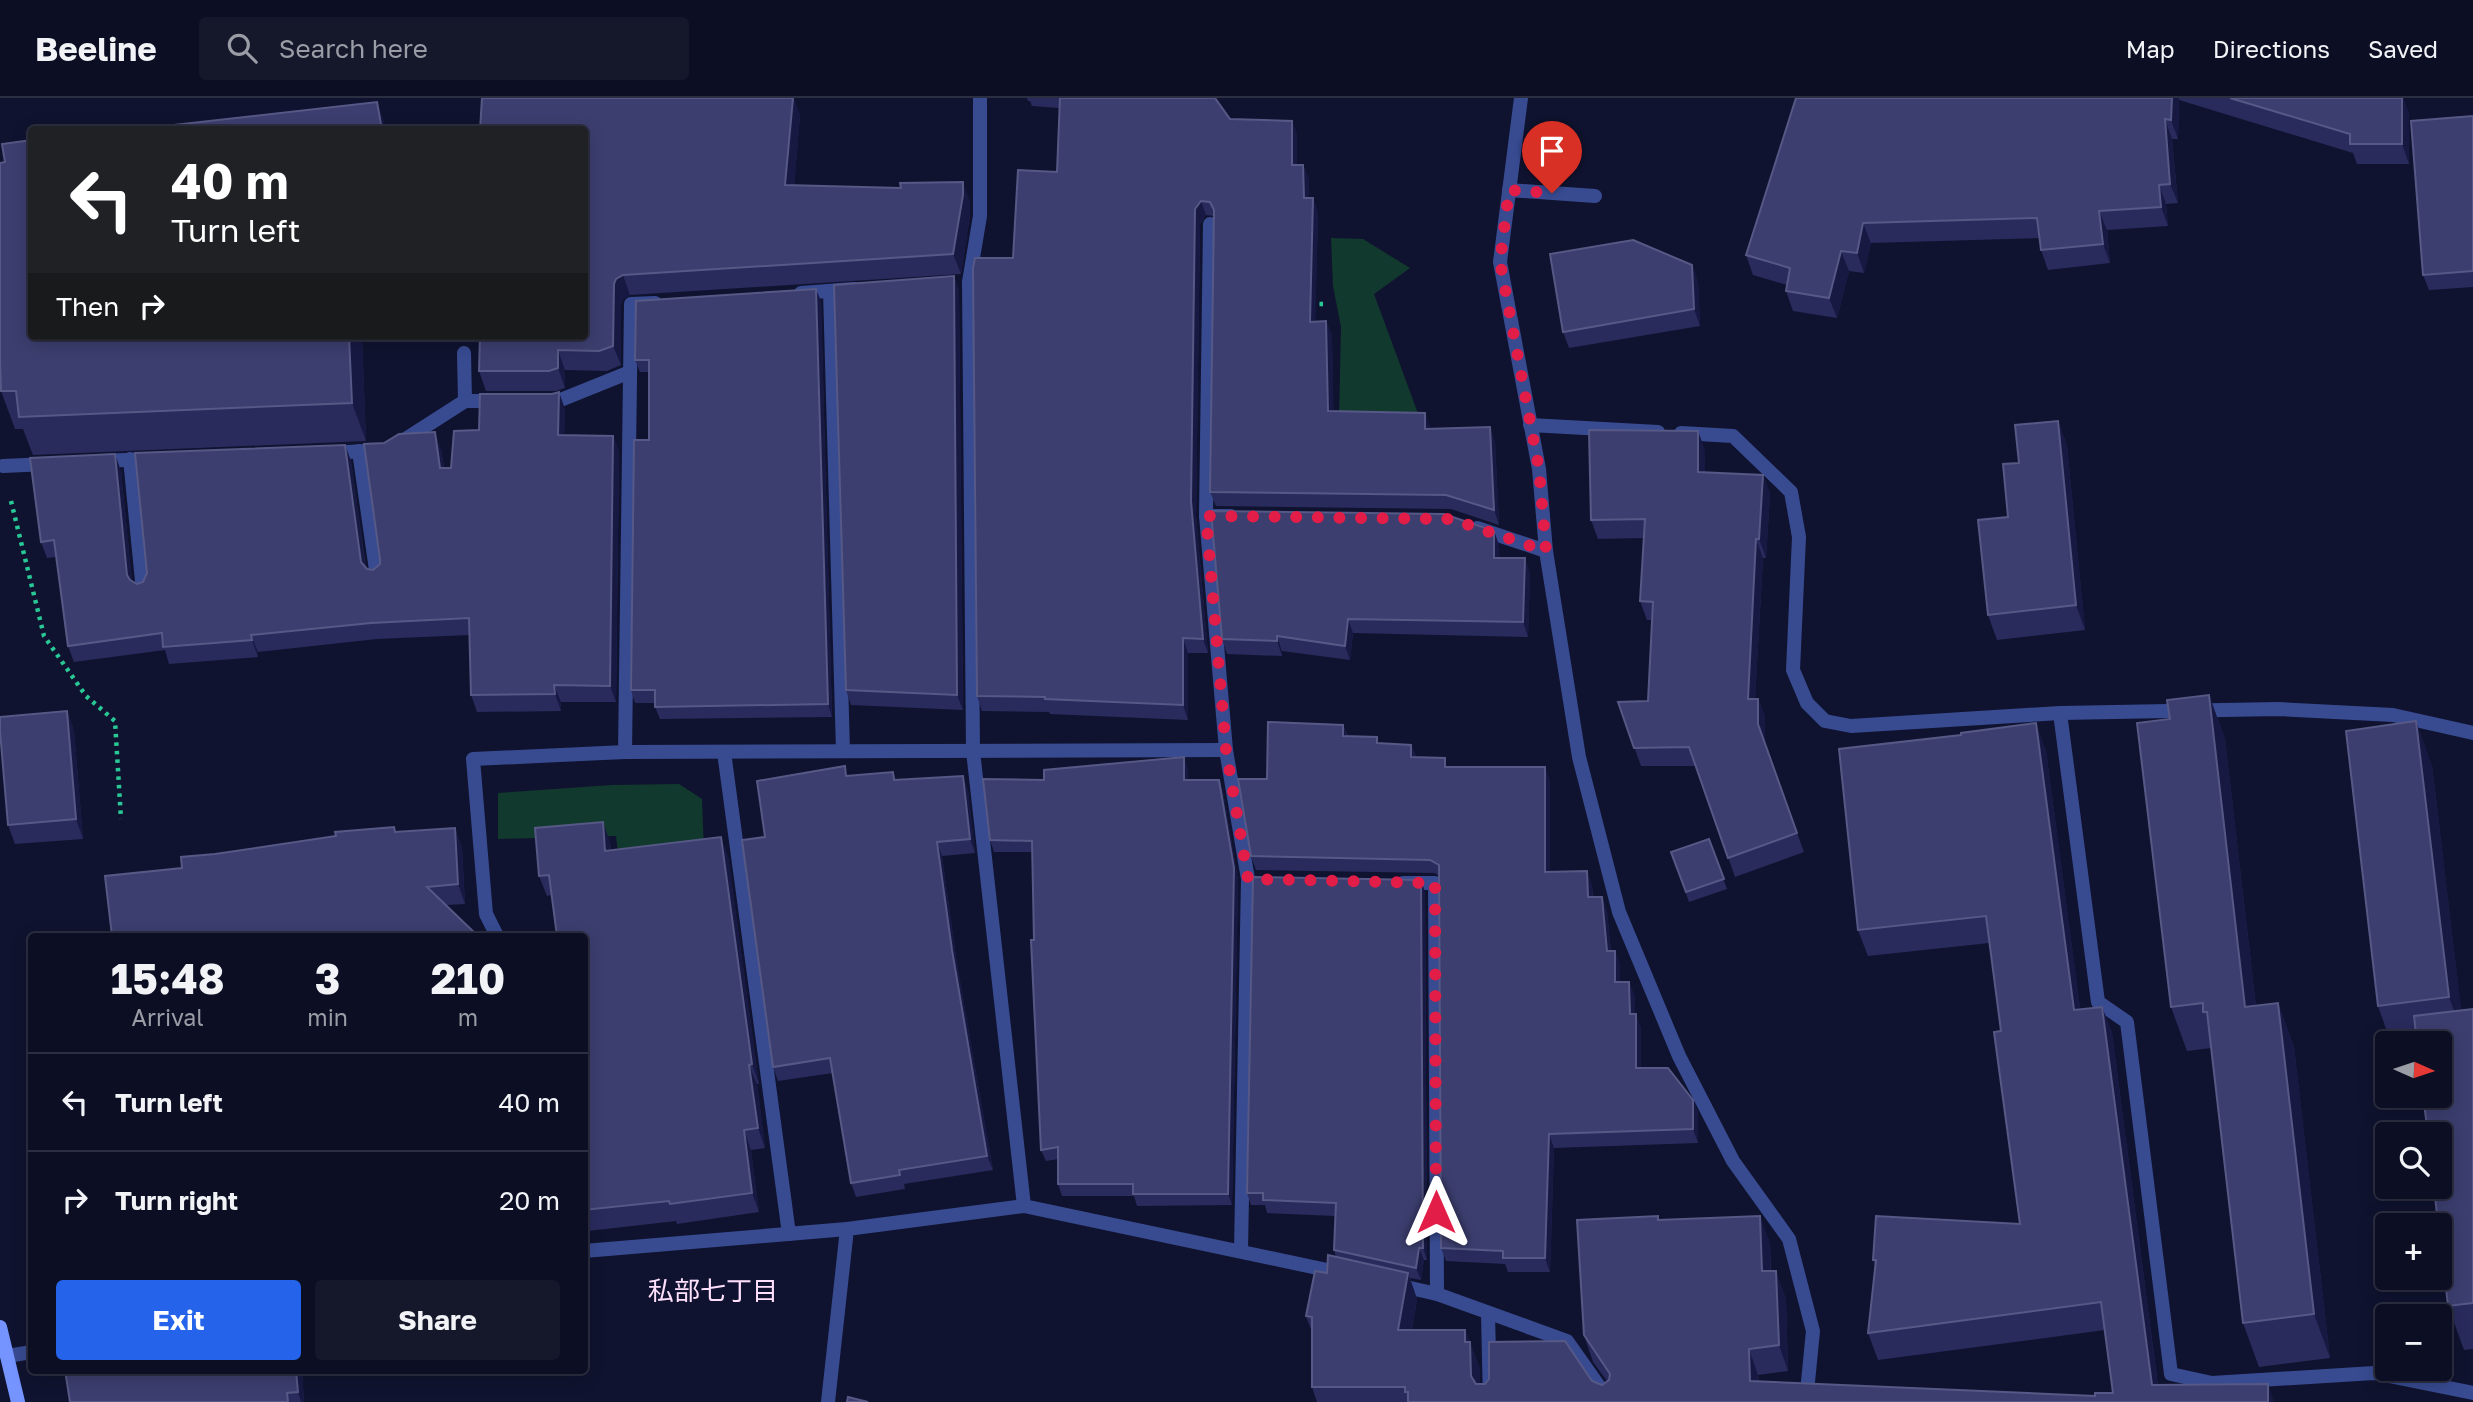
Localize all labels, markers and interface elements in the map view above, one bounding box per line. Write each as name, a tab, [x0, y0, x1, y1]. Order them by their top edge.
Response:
search box	[199, 17, 689, 80]
text: Beeline	[35, 29, 157, 68]
icon: search	[223, 29, 261, 67]
text: Search here	[279, 33, 428, 64]
text: Map	[2126, 34, 2175, 63]
text: Directions	[2213, 34, 2330, 63]
text: Saved	[2368, 34, 2438, 63]
pin	[1522, 121, 1582, 193]
icon: arrive	[1533, 132, 1571, 170]
text: 40 m	[171, 151, 289, 210]
icon: left	[56, 154, 147, 245]
text: Turn left	[171, 211, 300, 249]
icon: right	[133, 287, 171, 325]
text: Then	[56, 291, 119, 322]
text: 15:48	[111, 953, 225, 1003]
text: 3	[315, 953, 340, 1003]
text: 210	[431, 953, 505, 1003]
text: Arrival	[132, 1003, 204, 1031]
text: min	[307, 1003, 348, 1031]
text: m	[458, 1003, 478, 1031]
north arrow	[2375, 1031, 2452, 1108]
map controls	[2375, 1031, 2452, 1381]
icon: left	[56, 1083, 94, 1121]
text: Turn left	[115, 1087, 223, 1118]
text: 40 m	[499, 1087, 560, 1118]
button: search	[2375, 1122, 2452, 1199]
position arrow	[1399, 1175, 1473, 1249]
icon: right	[56, 1181, 94, 1219]
text: Turn right	[115, 1185, 238, 1216]
text: 20 m	[499, 1185, 560, 1216]
button: +	[2375, 1213, 2452, 1290]
district label: 私部七丁目	[648, 1275, 778, 1306]
button: Exit	[56, 1280, 301, 1360]
button: Share	[315, 1280, 560, 1360]
button: −	[2375, 1304, 2452, 1381]

